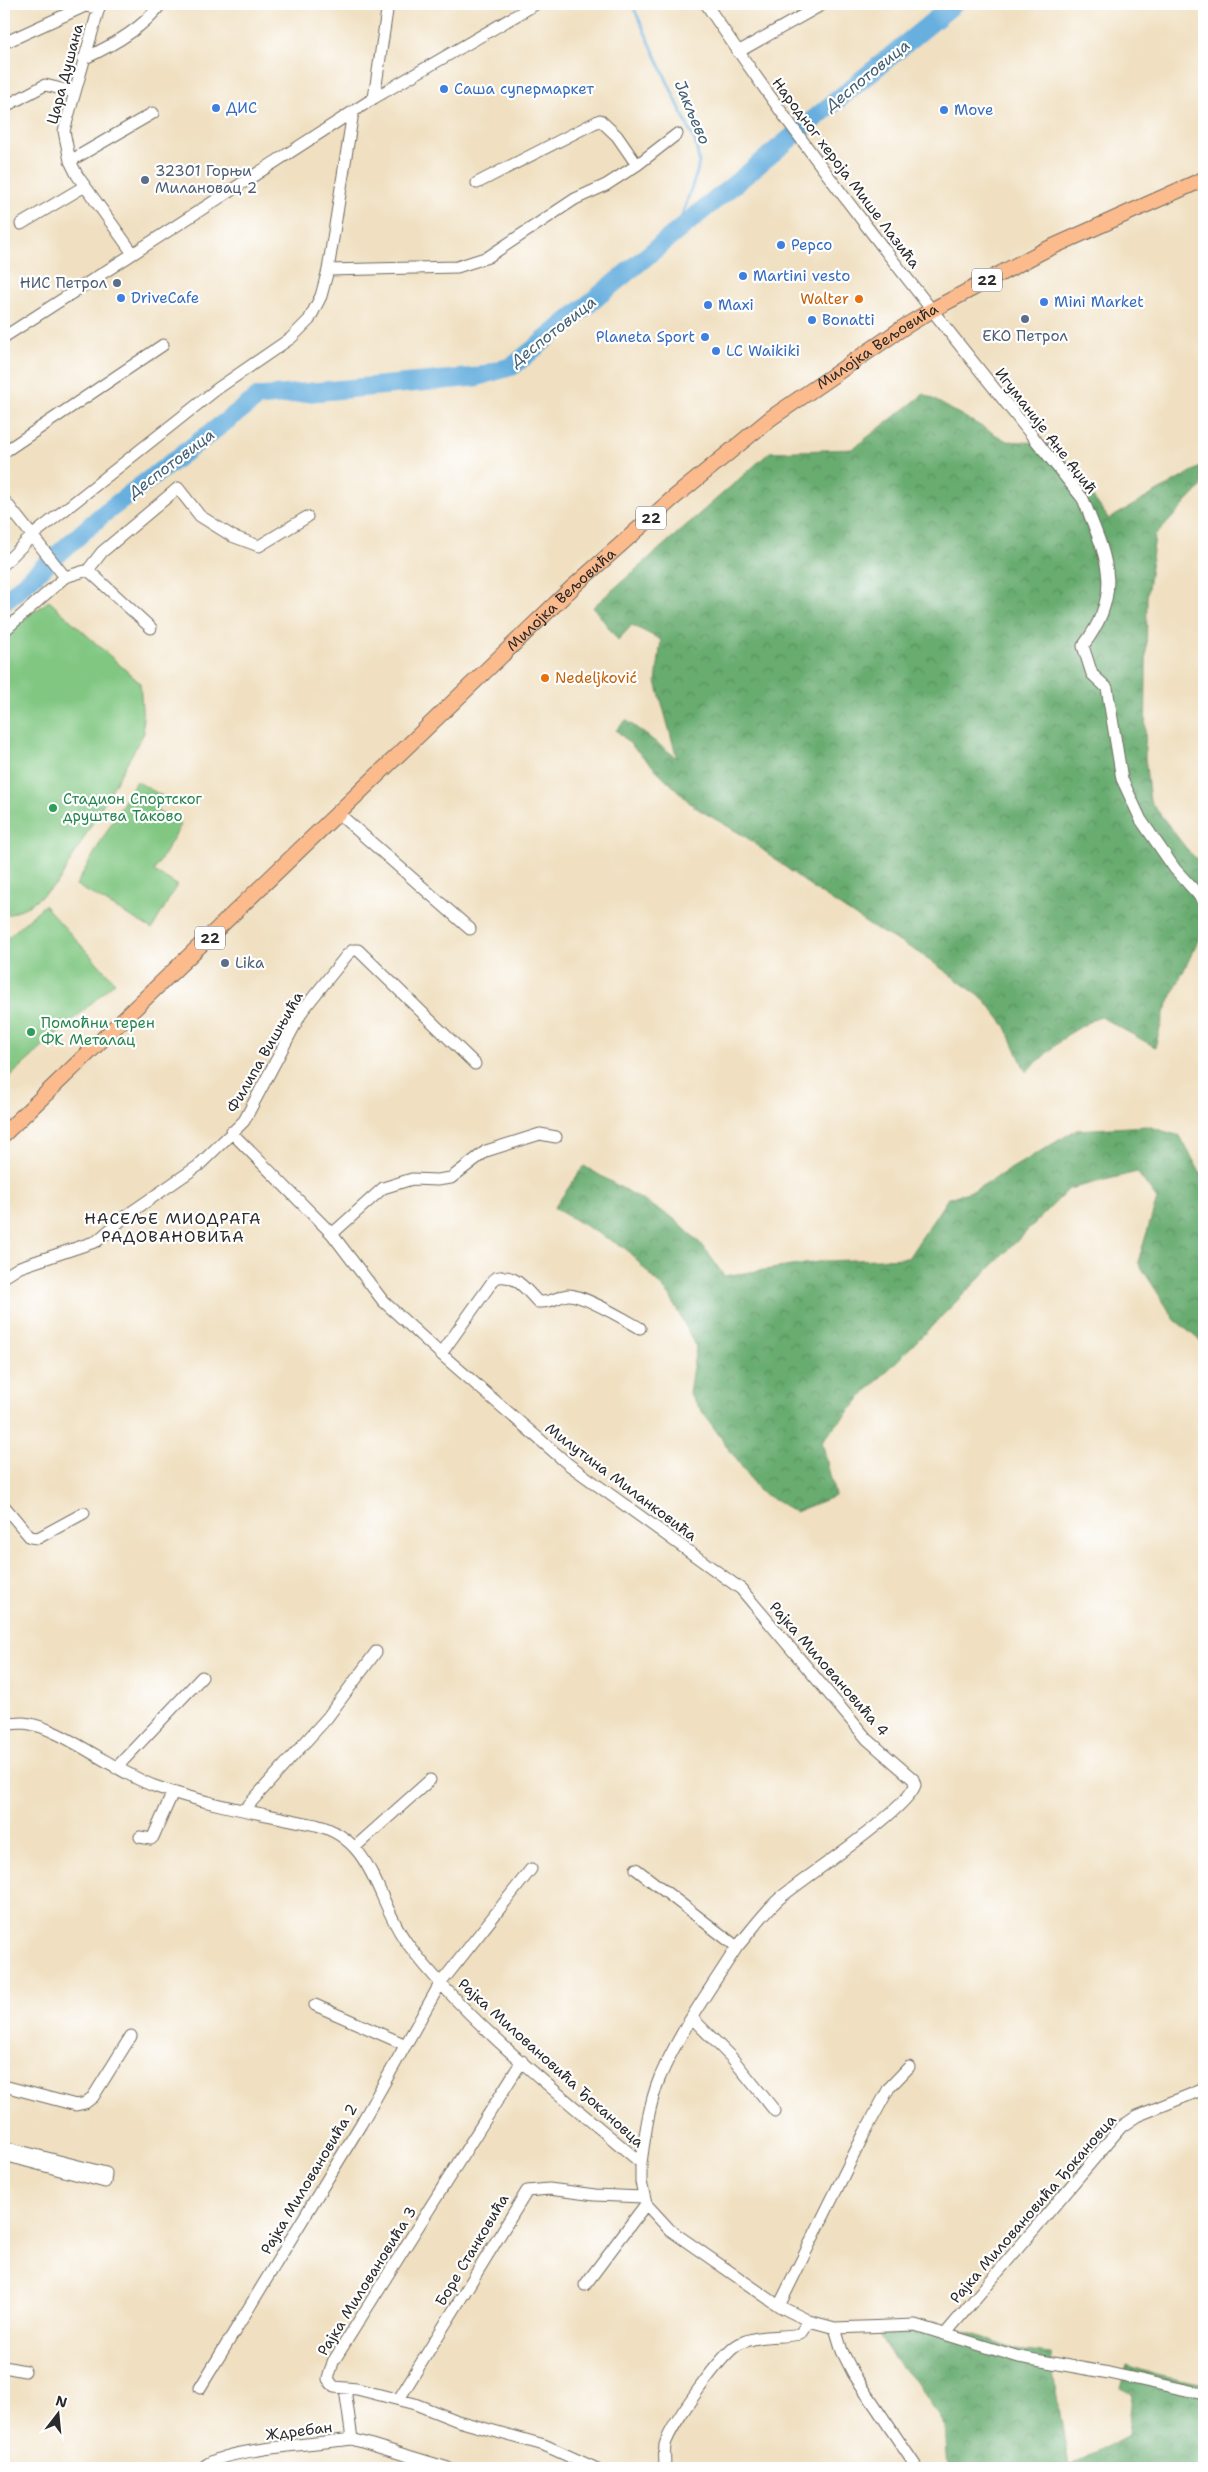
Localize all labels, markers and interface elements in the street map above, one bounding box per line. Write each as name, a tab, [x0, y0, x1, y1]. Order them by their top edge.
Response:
street label: Цара Душана	[42, 21, 88, 126]
water label: Деспотовица	[820, 35, 914, 117]
street label: Народног хероја Мише Лазића	[768, 73, 925, 273]
water label: Јакљево	[670, 77, 716, 148]
place label: Саша супермаркет	[454, 79, 594, 99]
marker: Саша супермаркет	[438, 83, 450, 95]
place label: ДИС	[226, 98, 257, 118]
place label: Move	[954, 100, 994, 120]
marker: ДИС	[210, 102, 222, 114]
marker: Move	[938, 104, 950, 116]
place label: 32301 Горњи Милановац 2	[155, 161, 257, 198]
marker: 32301 Горњи Милановац 2	[139, 174, 151, 186]
place label: Pepco	[791, 235, 832, 255]
marker: Pepco	[775, 239, 787, 251]
place label: Martini vesto	[753, 266, 850, 286]
road number: 22	[972, 268, 1002, 292]
marker: Martini vesto	[737, 270, 749, 282]
place label: НИС Петрол	[20, 273, 108, 293]
marker: НИС Петрол	[111, 277, 123, 289]
place label: DriveCafe	[131, 288, 199, 308]
place label: Walter	[800, 289, 849, 309]
water label: Деспотовица	[505, 291, 600, 372]
marker: DriveCafe	[115, 292, 127, 304]
place label: Mini Market	[1054, 292, 1144, 312]
marker: Walter	[853, 293, 865, 305]
place label: Maxi	[718, 295, 754, 315]
marker: Mini Market	[1038, 296, 1050, 308]
street label: Милојка Вељовића	[812, 298, 942, 394]
marker: Maxi	[702, 299, 714, 311]
place label: Bonatti	[822, 310, 875, 330]
marker: ЕКО Петрол	[1019, 313, 1031, 325]
marker: Bonatti	[806, 314, 818, 326]
place label: ЕКО Петрол	[982, 326, 1068, 346]
place label: Planeta Sport	[596, 327, 695, 347]
marker: Planeta Sport	[699, 331, 711, 343]
place label: LC Waikiki	[726, 341, 800, 361]
marker: LC Waikiki	[710, 345, 722, 357]
street label: Игуманије Ане Аџић	[990, 364, 1102, 498]
water label: Деспотовица	[123, 424, 219, 503]
road number: 22	[636, 506, 666, 530]
street label: Милојка Вељовића	[502, 543, 620, 656]
place label: Nedeljković	[555, 668, 637, 688]
marker: Nedeljković	[539, 672, 551, 684]
place label: Стадион Спортског друштва Таково	[63, 789, 203, 826]
marker: Стадион Спортског друштва Таково	[47, 802, 59, 814]
road number: 22	[195, 926, 225, 950]
place label: Lika	[235, 953, 265, 973]
marker: Lika	[219, 957, 231, 969]
street label: Филипа Вишњића	[222, 987, 308, 1116]
place label: Помоћни терен ФК Металац	[41, 1013, 155, 1050]
marker: Помоћни терен ФК Металац	[25, 1026, 37, 1038]
district label: НАСЕЉЕ МИОДРАГА РАДОВАНОВИЋА	[84, 1208, 262, 1247]
street label: Милутина Миланковића	[541, 1418, 701, 1546]
street label: Рајка Миловановића 4	[765, 1597, 893, 1741]
street label: Рајка Миловановића Ђокановца	[454, 1974, 649, 2152]
street label: Рајка Миловановића 2	[256, 2100, 362, 2258]
street label: Рајка Миловановића Ђокановца	[945, 2110, 1121, 2308]
street label: Боре Станковића	[431, 2190, 514, 2310]
street label: Рајка Миловановића 3	[313, 2203, 421, 2359]
north arrow	[32, 2390, 82, 2440]
text: N	[54, 2391, 69, 2412]
street label: Ждребан	[265, 2417, 333, 2445]

